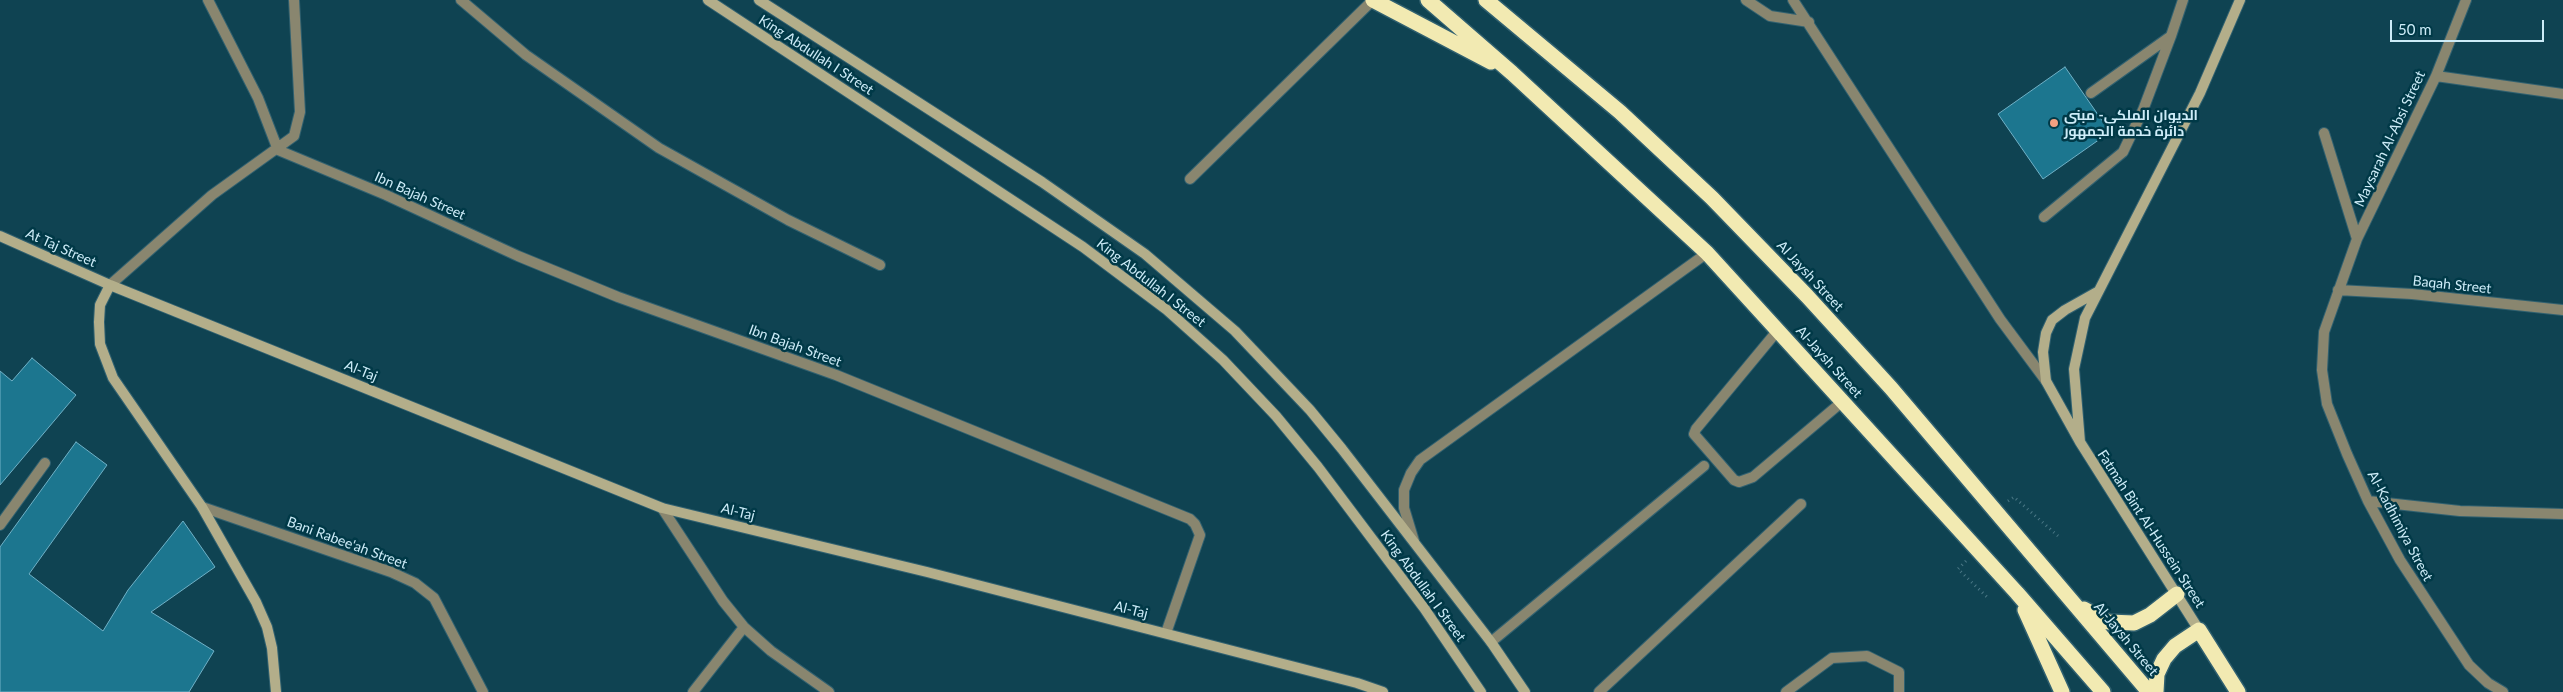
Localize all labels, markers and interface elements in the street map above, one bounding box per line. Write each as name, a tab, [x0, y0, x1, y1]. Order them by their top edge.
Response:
scale bar	[2393, 10, 2547, 42]
street label: King Abdullah I Street	[755, 12, 877, 98]
text: 50 m	[2398, 20, 2432, 38]
street label: Maysarah Al-Absi Street	[2351, 68, 2429, 210]
place label: الديوان الملكي- مبنى دائرة خدمة الجمهور	[2064, 107, 2198, 140]
marker: الديوان الملكي- مبنى دائرة خدمة الجمهور	[2048, 117, 2060, 129]
street label: Ibn Bajah Street	[372, 168, 468, 224]
street label: At Taj Street	[23, 225, 99, 271]
street label: King Abdullah I Street	[1093, 235, 1209, 331]
street label: Al Jaysh Street	[1773, 237, 1847, 315]
street label: Baqah Street	[2412, 273, 2492, 297]
street label: Ibn Bajah Street	[746, 321, 844, 371]
street label: Al-Jaysh Street	[1792, 323, 1866, 401]
street label: Al-Taj	[342, 357, 380, 385]
street label: Fatmah Bint Al-Hussein Street	[2094, 447, 2208, 611]
street label: Al-Kadhimiya Street	[2364, 468, 2436, 584]
street label: Al-Taj	[719, 500, 757, 524]
street label: Bani Rabee'ah Street	[285, 513, 409, 573]
street label: King Abdullah I Street	[1377, 527, 1469, 645]
street label: Al-Taj	[1112, 598, 1150, 622]
street label: Al-Jaysh Street	[2090, 599, 2162, 679]

